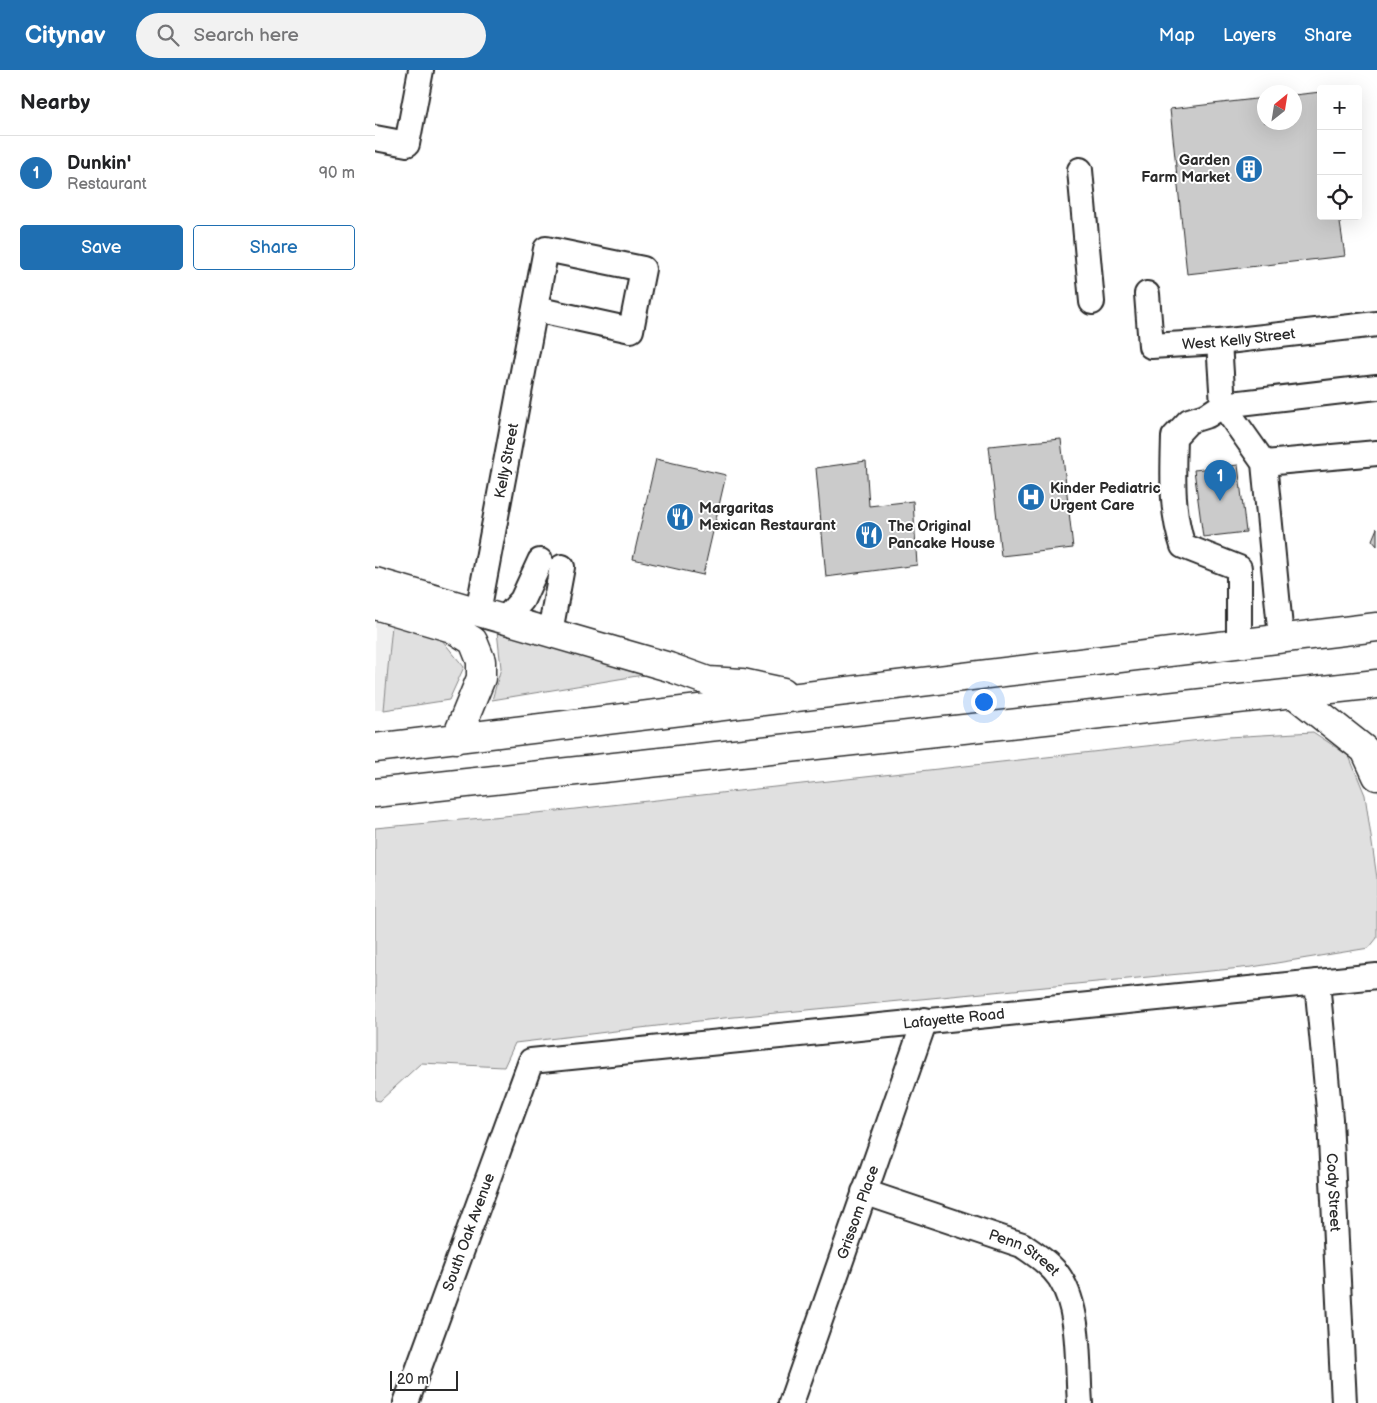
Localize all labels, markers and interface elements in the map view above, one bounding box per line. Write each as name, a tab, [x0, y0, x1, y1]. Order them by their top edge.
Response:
search box	[136, 13, 486, 58]
text: Citynav	[25, 21, 106, 50]
icon: search	[154, 21, 182, 49]
text: Search here	[194, 24, 299, 47]
text: Map	[1159, 25, 1195, 46]
text: Layers	[1223, 25, 1276, 46]
text: Share	[1304, 25, 1352, 46]
north arrow	[1257, 85, 1302, 130]
map controls	[1317, 85, 1362, 220]
button: +	[1317, 85, 1362, 130]
text: Nearby	[20, 90, 90, 115]
button: −	[1317, 130, 1362, 175]
place label: Garden Farm Market	[1141, 151, 1230, 187]
text: Dunkin'	[67, 152, 131, 175]
building icon: Garden Farm Market	[1234, 154, 1264, 184]
text: 1	[33, 164, 39, 183]
text: 90 m	[319, 164, 355, 183]
text: Restaurant	[67, 175, 147, 194]
button: locate	[1317, 175, 1362, 220]
button: Save	[20, 225, 183, 270]
button: Share	[193, 225, 355, 270]
street label: West Kelly Street	[1181, 324, 1297, 354]
street label: Kelly Street	[491, 421, 523, 500]
pin: 1	[1204, 460, 1236, 501]
place label: Kinder Pediatric Urgent Care	[1050, 479, 1161, 515]
hospital icon: Kinder Pediatric Urgent Care	[1016, 482, 1046, 512]
place label: Margaritas Mexican Restaurant	[699, 499, 836, 535]
restaurant icon: Margaritas Mexican Restaurant	[665, 502, 695, 532]
place label: The Original Pancake House	[888, 517, 995, 553]
restaurant icon: The Original Pancake House	[854, 520, 884, 550]
your location	[971, 689, 997, 715]
street label: Lafayette Road	[902, 1004, 1006, 1034]
street label: Cody Street	[1322, 1153, 1345, 1232]
street label: Grissom Place	[833, 1163, 883, 1262]
street label: South Oak Avenue	[439, 1170, 499, 1294]
street label: Penn Street	[986, 1225, 1064, 1280]
scale bar	[390, 1368, 457, 1391]
text: 20 m	[397, 1371, 429, 1388]

